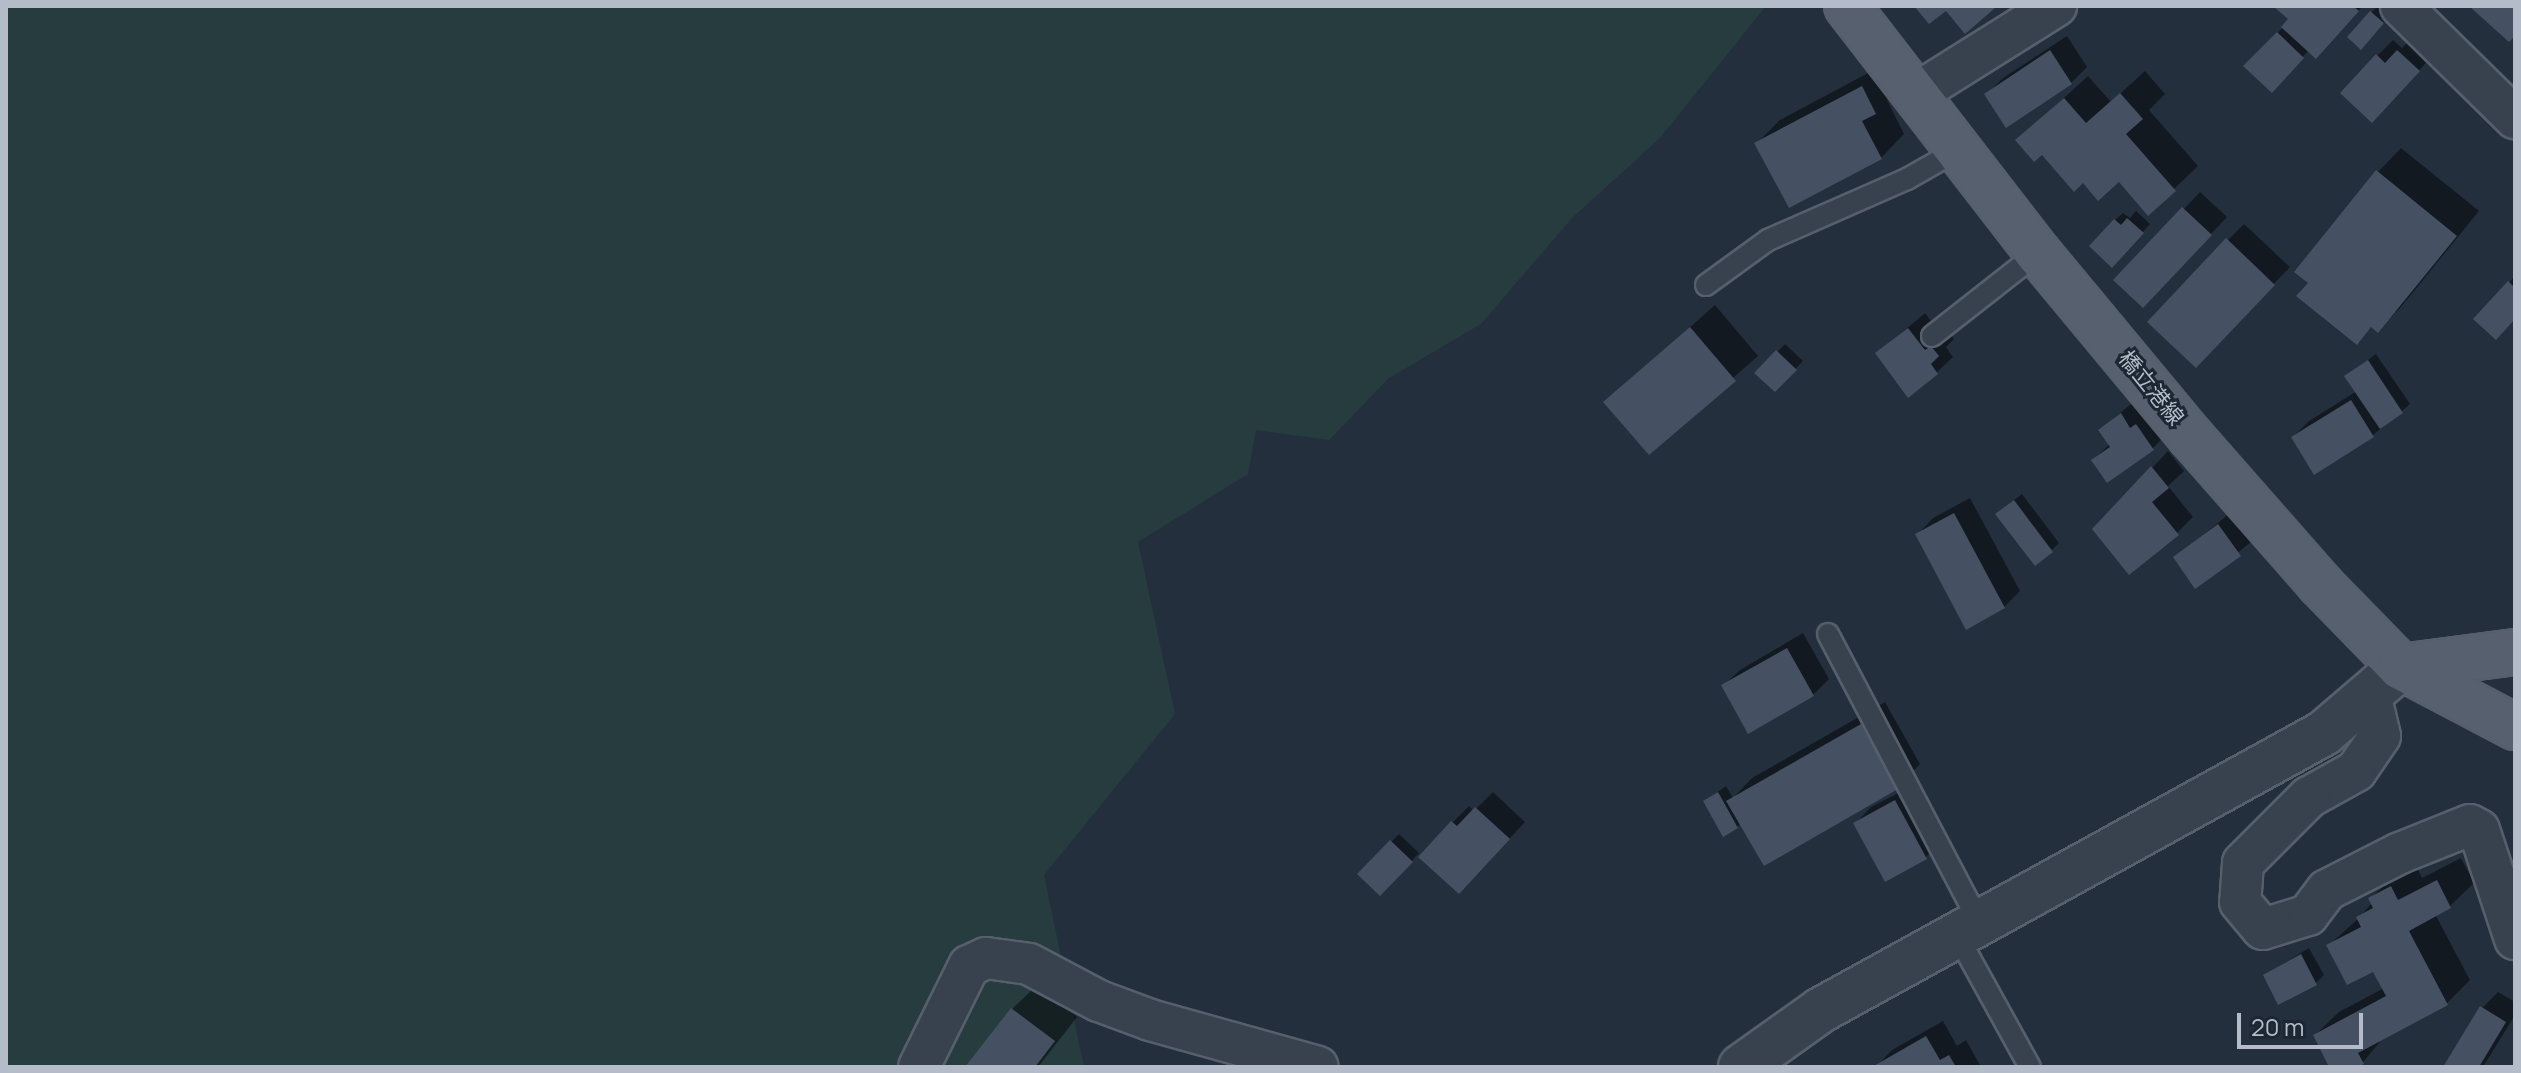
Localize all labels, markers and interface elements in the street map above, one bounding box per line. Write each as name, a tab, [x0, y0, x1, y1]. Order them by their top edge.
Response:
street label: 橋立港線	[2113, 345, 2189, 431]
scale bar	[2241, 997, 2367, 1047]
text: 20 m	[2251, 1010, 2304, 1043]

